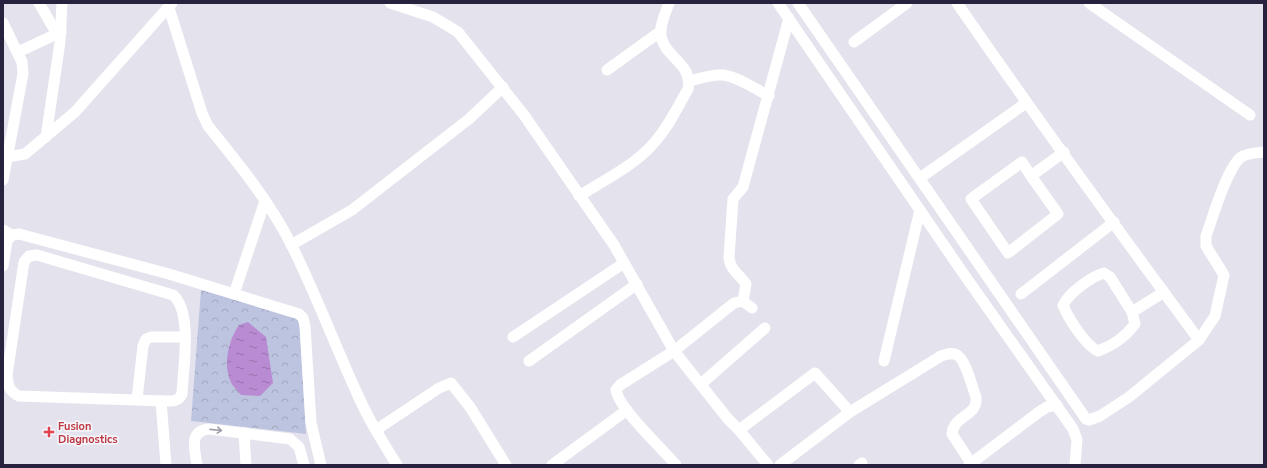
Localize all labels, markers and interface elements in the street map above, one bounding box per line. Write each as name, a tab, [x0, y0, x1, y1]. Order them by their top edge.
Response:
place label: Fusion Diagnostics	[58, 419, 118, 447]
marker: Fusion Diagnostics	[43, 426, 55, 438]
one-way arrow	[209, 426, 222, 433]

